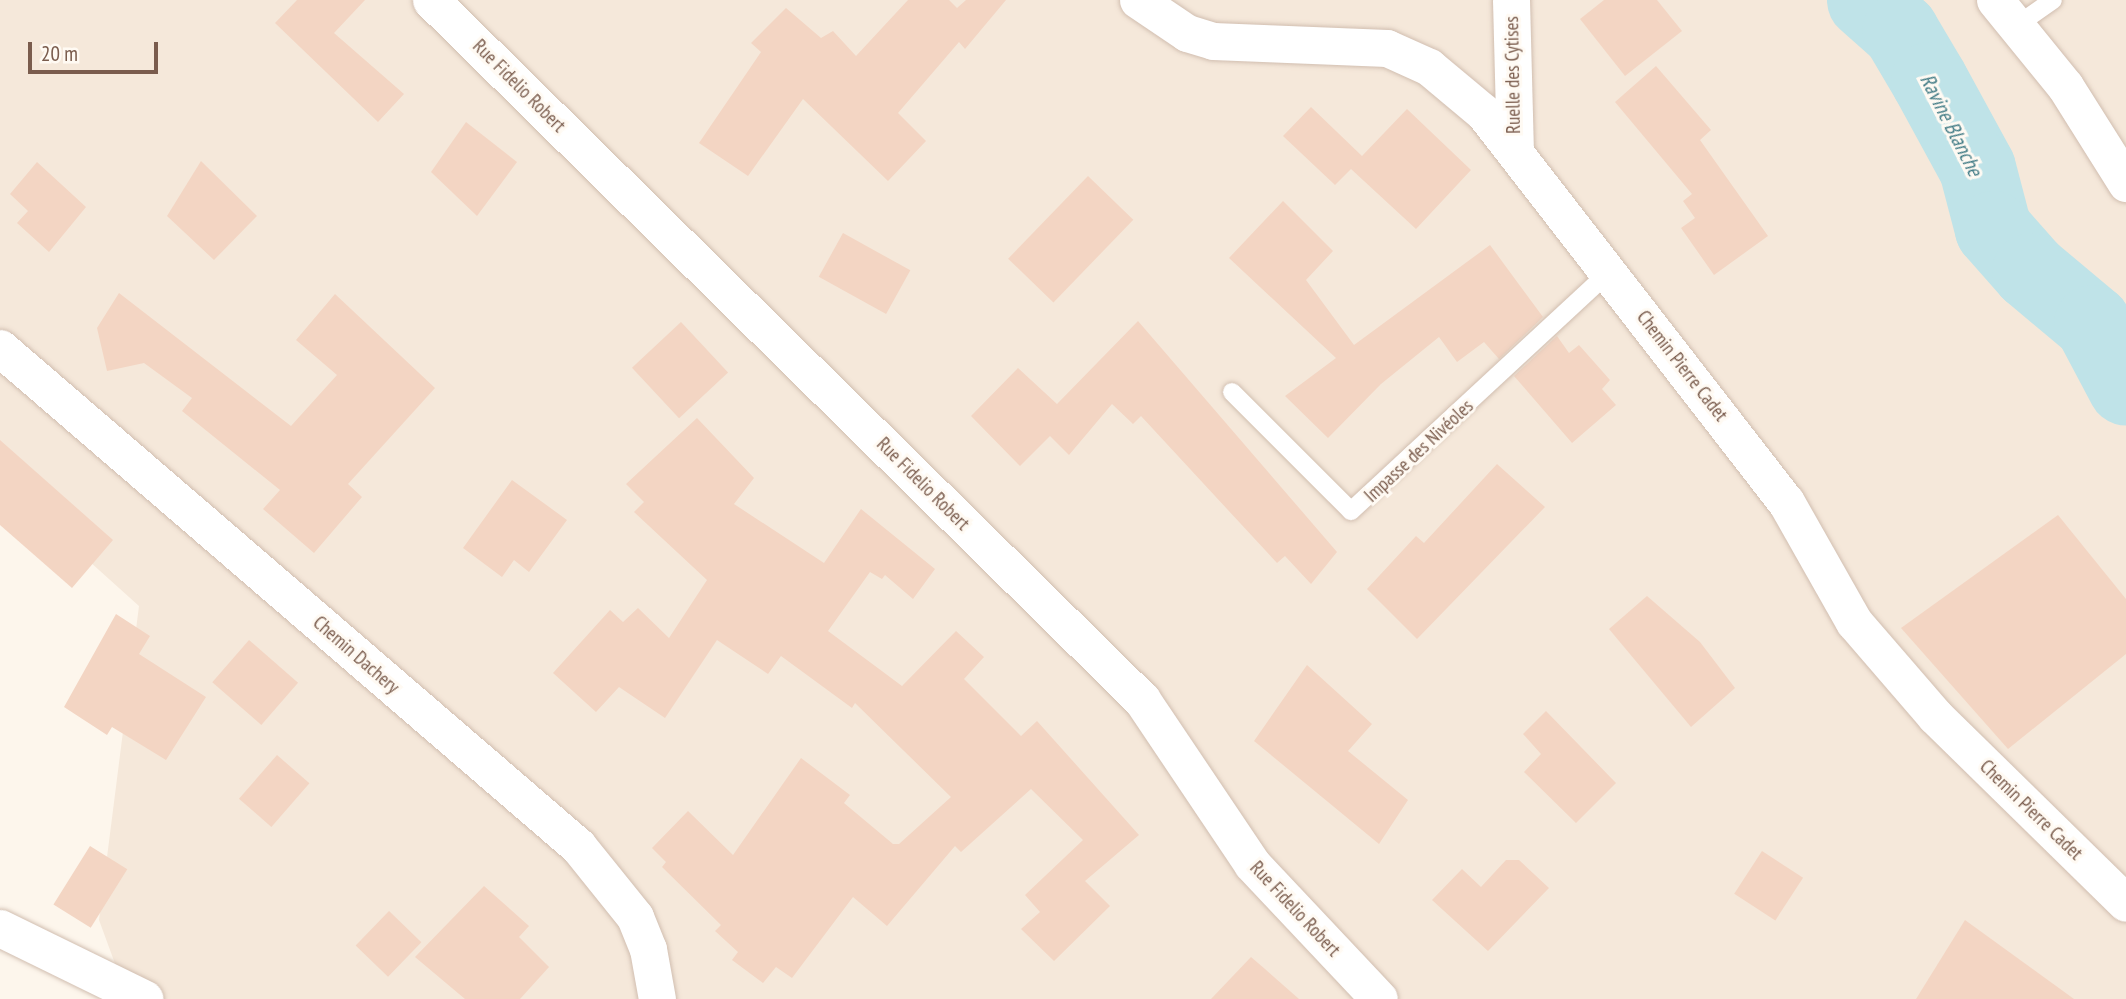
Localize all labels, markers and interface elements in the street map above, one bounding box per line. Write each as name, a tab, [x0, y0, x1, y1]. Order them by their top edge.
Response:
street label: Ruelle des Cytises	[1501, 16, 1525, 134]
scale bar	[32, 28, 161, 72]
street label: Rue Fidelio Robert	[468, 35, 570, 137]
text: 20 m	[41, 40, 78, 67]
water label: Ravine Blanche	[1915, 70, 1987, 180]
street label: Chemin Pierre Cadet	[1632, 306, 1732, 426]
street label: Impasse des Nivéoles	[1360, 395, 1478, 507]
street label: Rue Fidelio Robert	[872, 433, 974, 535]
street label: Chemin Dachery	[308, 611, 404, 699]
street label: Chemin Pierre Cadet	[1975, 755, 2087, 865]
street label: Rue Fidelio Robert	[1245, 857, 1345, 961]

